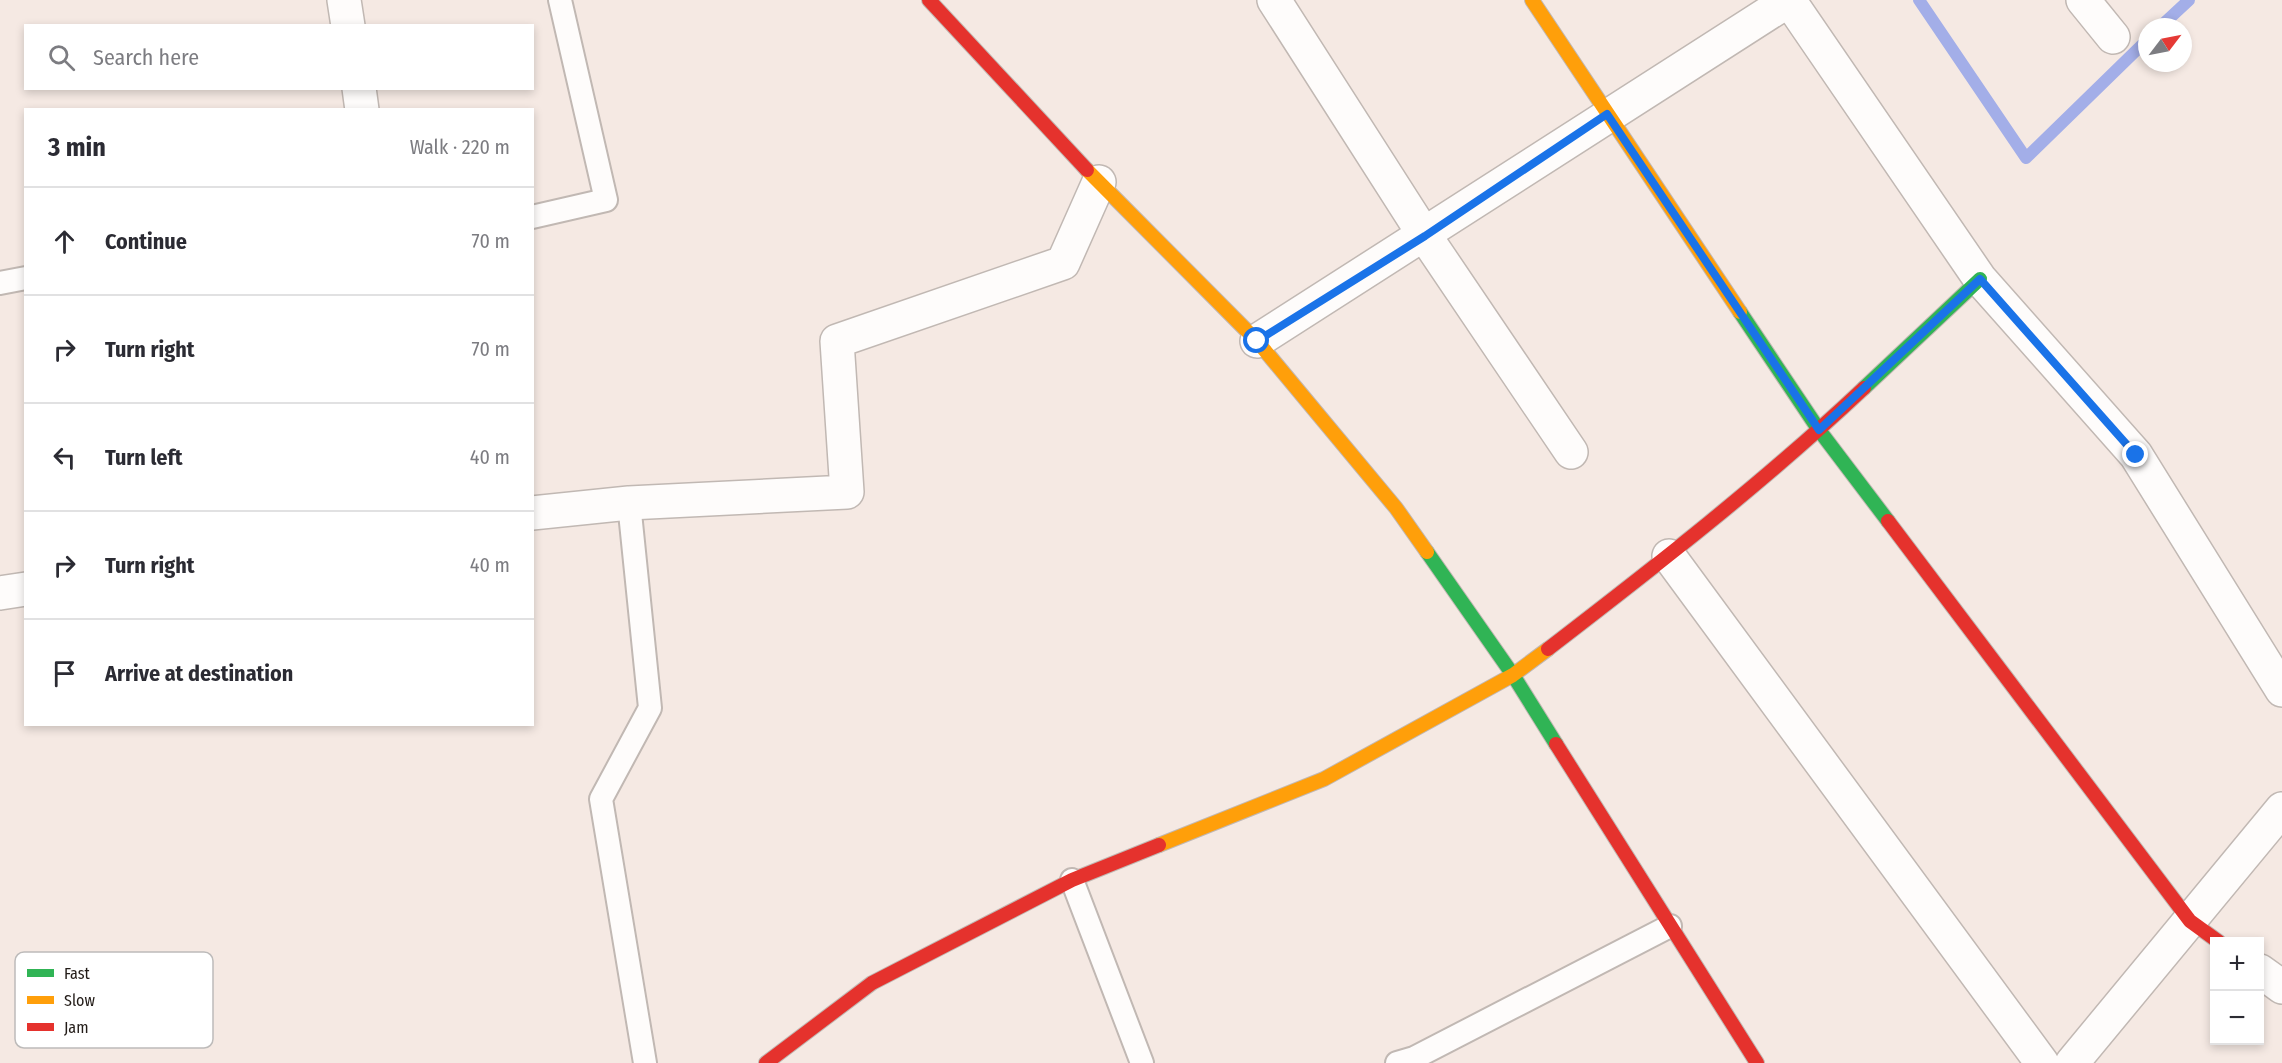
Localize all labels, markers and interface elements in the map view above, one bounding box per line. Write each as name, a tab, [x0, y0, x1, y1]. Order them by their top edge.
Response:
north arrow	[2138, 18, 2192, 72]
search box	[24, 24, 534, 90]
icon: search	[45, 41, 78, 74]
text: Search here	[93, 44, 199, 71]
text: 3 min	[48, 132, 106, 163]
text: Walk · 220 m	[410, 135, 510, 159]
icon: ahead	[48, 225, 81, 258]
text: Continue	[105, 228, 187, 255]
text: 70 m	[472, 229, 510, 253]
route start	[1243, 327, 1269, 353]
icon: right	[48, 333, 81, 366]
text: Turn right	[105, 336, 194, 363]
text: 70 m	[472, 337, 510, 361]
icon: left	[48, 441, 81, 474]
route end	[2122, 441, 2148, 467]
text: Turn left	[105, 444, 183, 471]
text: 40 m	[470, 445, 510, 469]
icon: right	[48, 549, 81, 582]
text: Turn right	[105, 552, 194, 579]
text: 40 m	[470, 553, 510, 577]
icon: arrive	[48, 657, 81, 690]
text: Arrive at destination	[105, 660, 293, 687]
map controls	[2210, 937, 2264, 1045]
button: +	[2210, 937, 2264, 991]
legend	[15, 952, 213, 1048]
text: Fast	[64, 964, 91, 983]
text: Slow	[64, 991, 95, 1010]
button: −	[2210, 991, 2264, 1045]
text: Jam	[64, 1018, 89, 1037]

